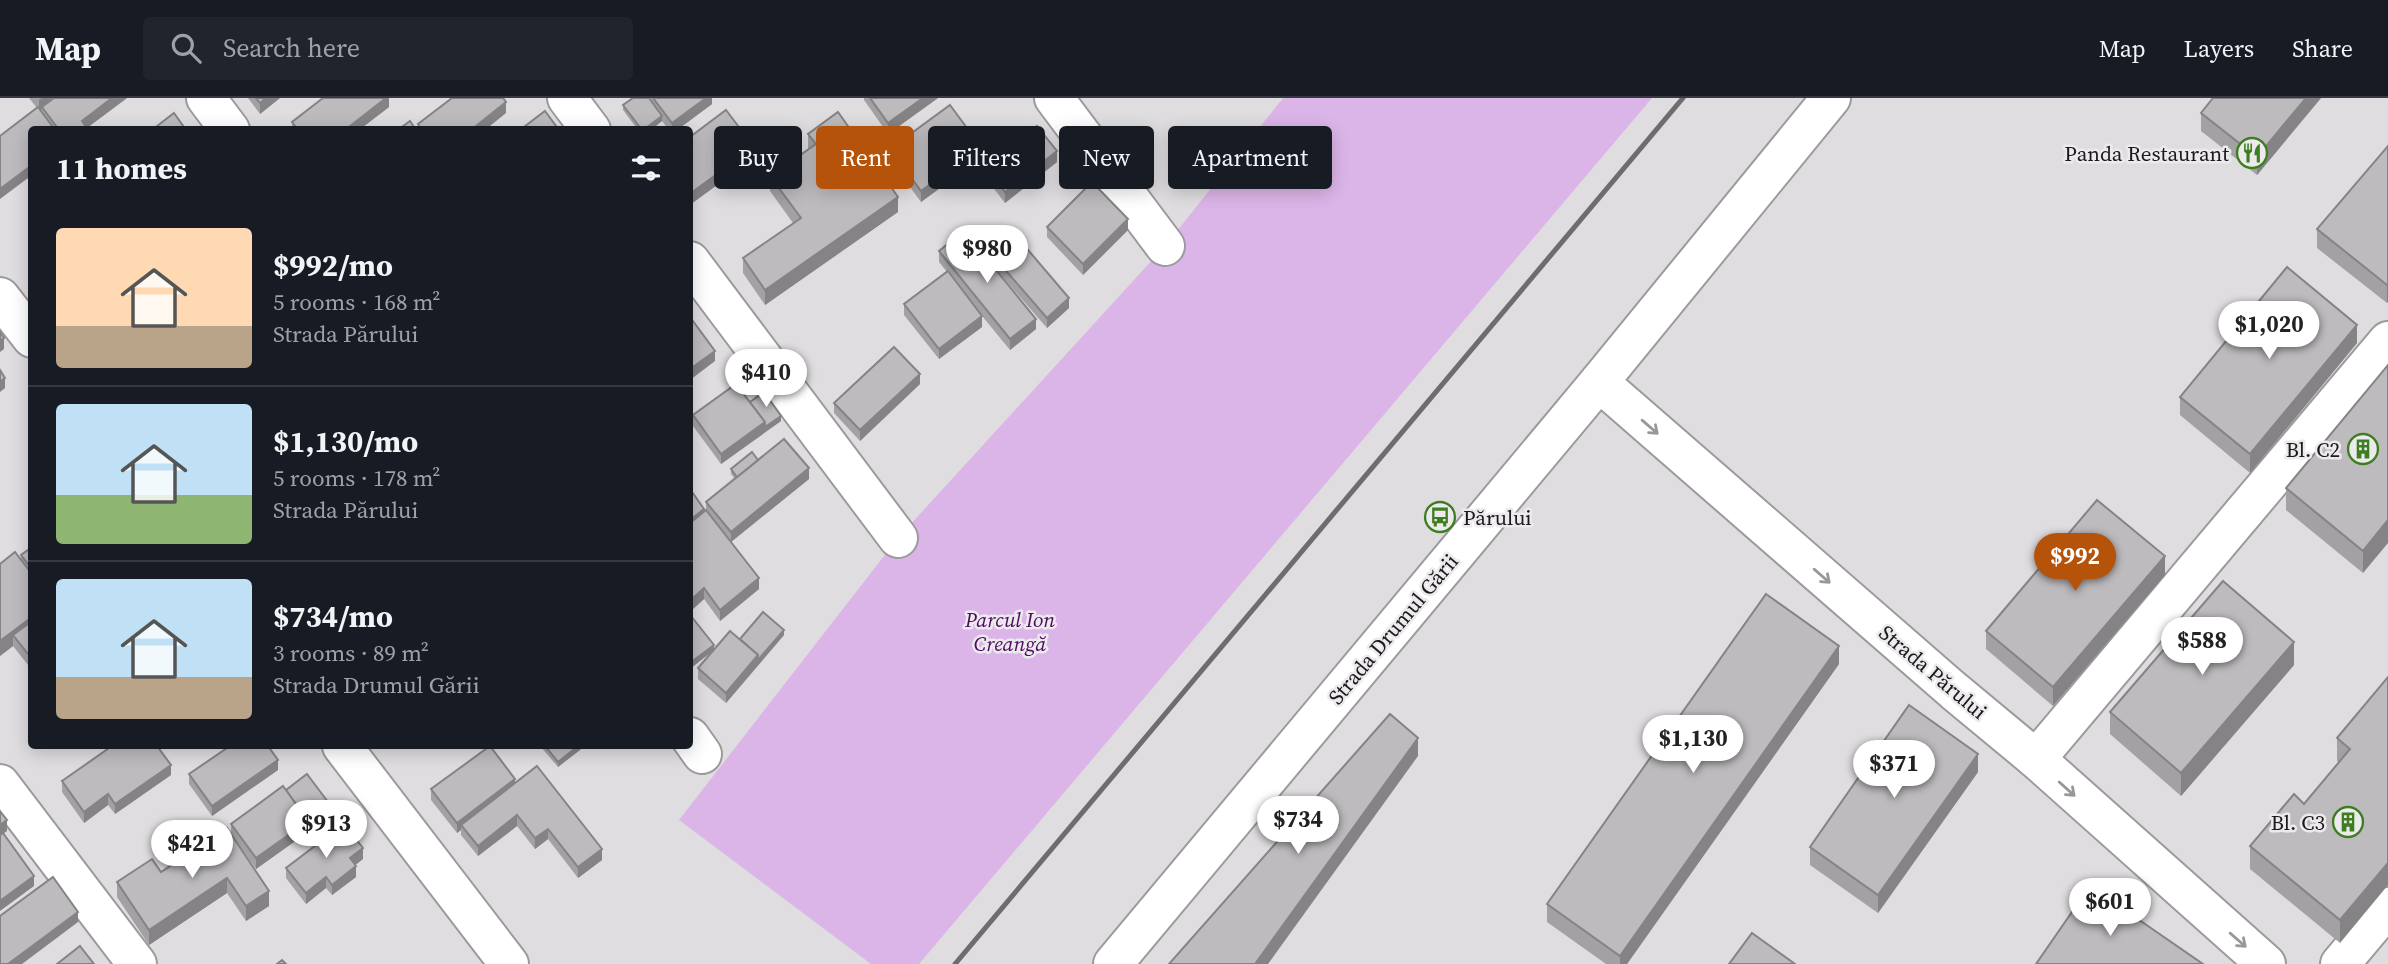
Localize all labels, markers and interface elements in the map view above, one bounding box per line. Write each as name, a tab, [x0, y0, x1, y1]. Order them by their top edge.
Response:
search box	[143, 17, 633, 80]
text: Map	[35, 26, 101, 71]
icon: search	[167, 29, 205, 67]
text: Search here	[223, 30, 360, 66]
text: Map	[2099, 32, 2146, 65]
text: Layers	[2184, 32, 2254, 65]
text: Share	[2292, 32, 2353, 65]
chip: Buy	[714, 126, 802, 189]
chip: Rent	[816, 126, 914, 189]
chip: Filters	[928, 126, 1045, 189]
chip: New	[1059, 126, 1154, 189]
chip: Apartment	[1168, 126, 1332, 189]
restaurant icon: Panda Restaurant	[2235, 136, 2269, 170]
place label: Panda Restaurant	[2064, 139, 2229, 168]
text: 11 homes	[56, 148, 187, 189]
icon: filters	[627, 149, 665, 187]
pin: $980	[946, 226, 1028, 285]
text: $980	[962, 232, 1012, 264]
text: $992/mo	[273, 245, 393, 286]
icon: home	[112, 256, 196, 340]
text: 5 rooms · 168 m²	[273, 286, 440, 318]
pin: $1,020	[2212, 302, 2326, 361]
text: $1,020	[2234, 308, 2304, 340]
text: Strada Părului	[273, 318, 418, 350]
pin: $410	[725, 350, 807, 409]
text: $410	[741, 356, 791, 388]
one-way arrow	[1641, 419, 1659, 435]
text: $1,130/mo	[273, 421, 418, 462]
icon: home	[112, 432, 196, 516]
building icon: Bl. C2	[2346, 432, 2380, 466]
place label: Bl. C2	[2286, 435, 2340, 464]
text: 5 rooms · 178 m²	[273, 462, 440, 494]
text: Strada Părului	[273, 494, 418, 526]
bus stop icon: Părului	[1423, 500, 1457, 534]
place label: Părului	[1463, 503, 1532, 532]
pin: $992	[2034, 533, 2116, 593]
text: $992	[2050, 540, 2100, 572]
street label: Strada Drumul Gării	[1321, 547, 1465, 711]
one-way arrow	[1812, 568, 1830, 584]
text: $734/mo	[273, 596, 393, 637]
park label: Parcul Ion Creangă	[964, 605, 1055, 658]
icon: home	[112, 607, 196, 691]
street label: Strada Părului	[1873, 618, 1993, 726]
pin: $588	[2161, 618, 2243, 677]
text: $588	[2177, 624, 2227, 656]
text: 3 rooms · 89 m²	[273, 637, 429, 669]
text: Strada Drumul Gării	[273, 669, 480, 701]
pin: $1,130	[1636, 716, 1750, 775]
text: $1,130	[1658, 722, 1728, 754]
pin: $371	[1853, 740, 1935, 800]
text: $371	[1869, 747, 1919, 779]
one-way arrow	[2058, 781, 2076, 797]
pin: $734	[1257, 796, 1339, 856]
pin: $913	[285, 800, 367, 860]
text: $734	[1273, 803, 1323, 835]
building icon: Bl. C3	[2331, 805, 2365, 839]
text: $913	[301, 807, 351, 839]
place label: Bl. C3	[2271, 808, 2325, 837]
pin: $421	[151, 820, 233, 880]
text: $421	[167, 827, 217, 859]
pin: $601	[2069, 878, 2151, 938]
text: $601	[2085, 885, 2135, 917]
one-way arrow	[2229, 931, 2246, 948]

